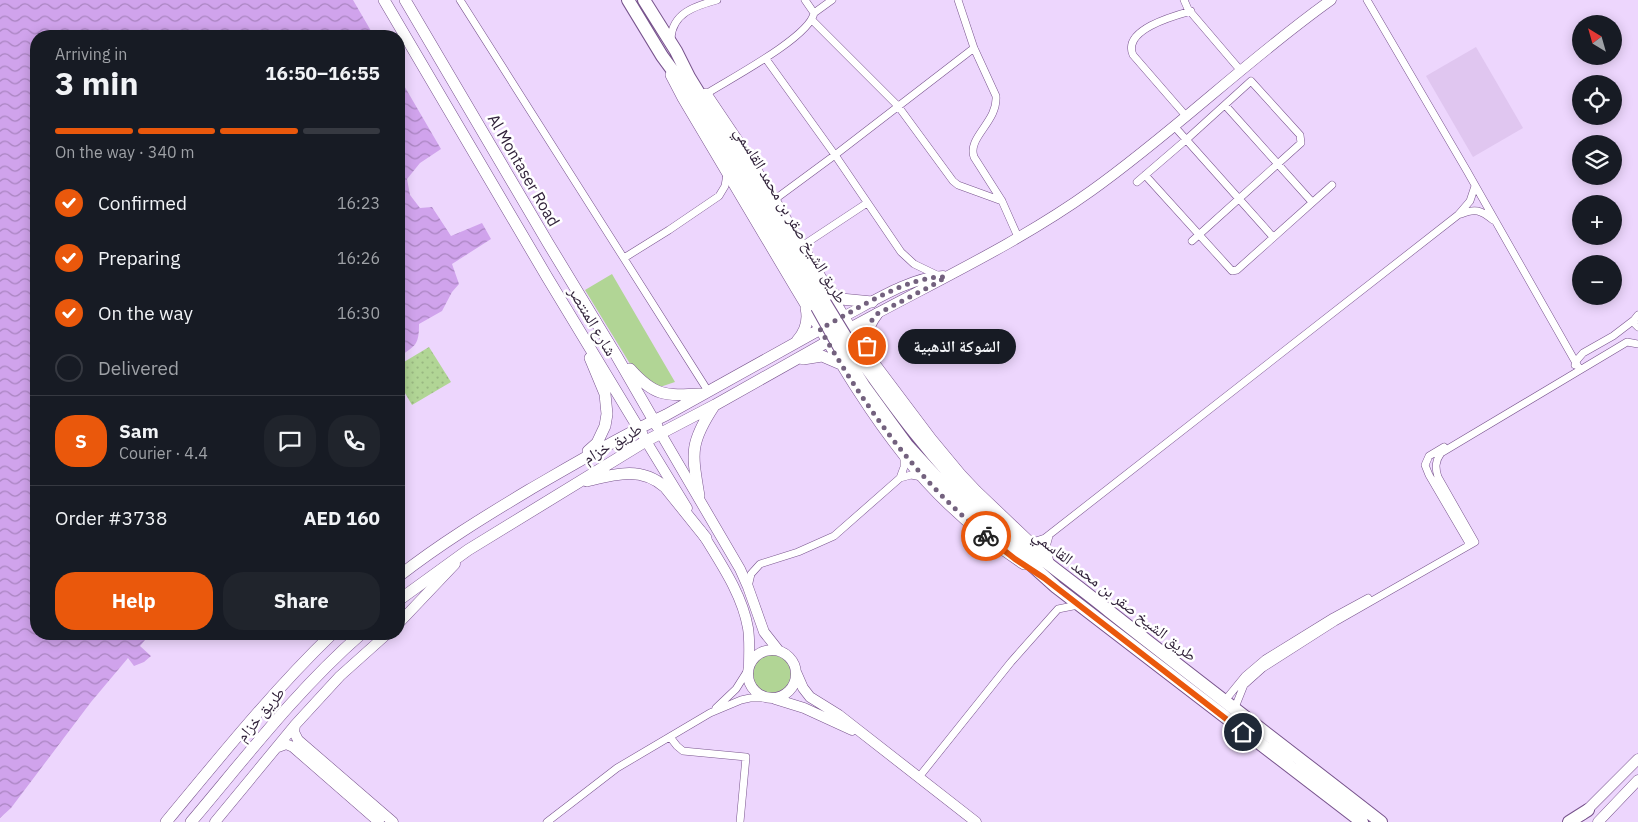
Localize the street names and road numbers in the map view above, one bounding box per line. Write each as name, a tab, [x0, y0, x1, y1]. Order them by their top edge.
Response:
street label: Al Montaser Road	[484, 110, 564, 230]
street label: طريق الشيخ صقر بن محمد القاسمي	[728, 123, 852, 309]
street label: شارع المنتصر	[563, 282, 621, 360]
street label: طريق خزام	[579, 418, 646, 469]
street label: طريق الشيخ صقر بن محمد القاسمي	[1027, 525, 1201, 668]
street label: طريق خزام	[231, 683, 289, 746]

